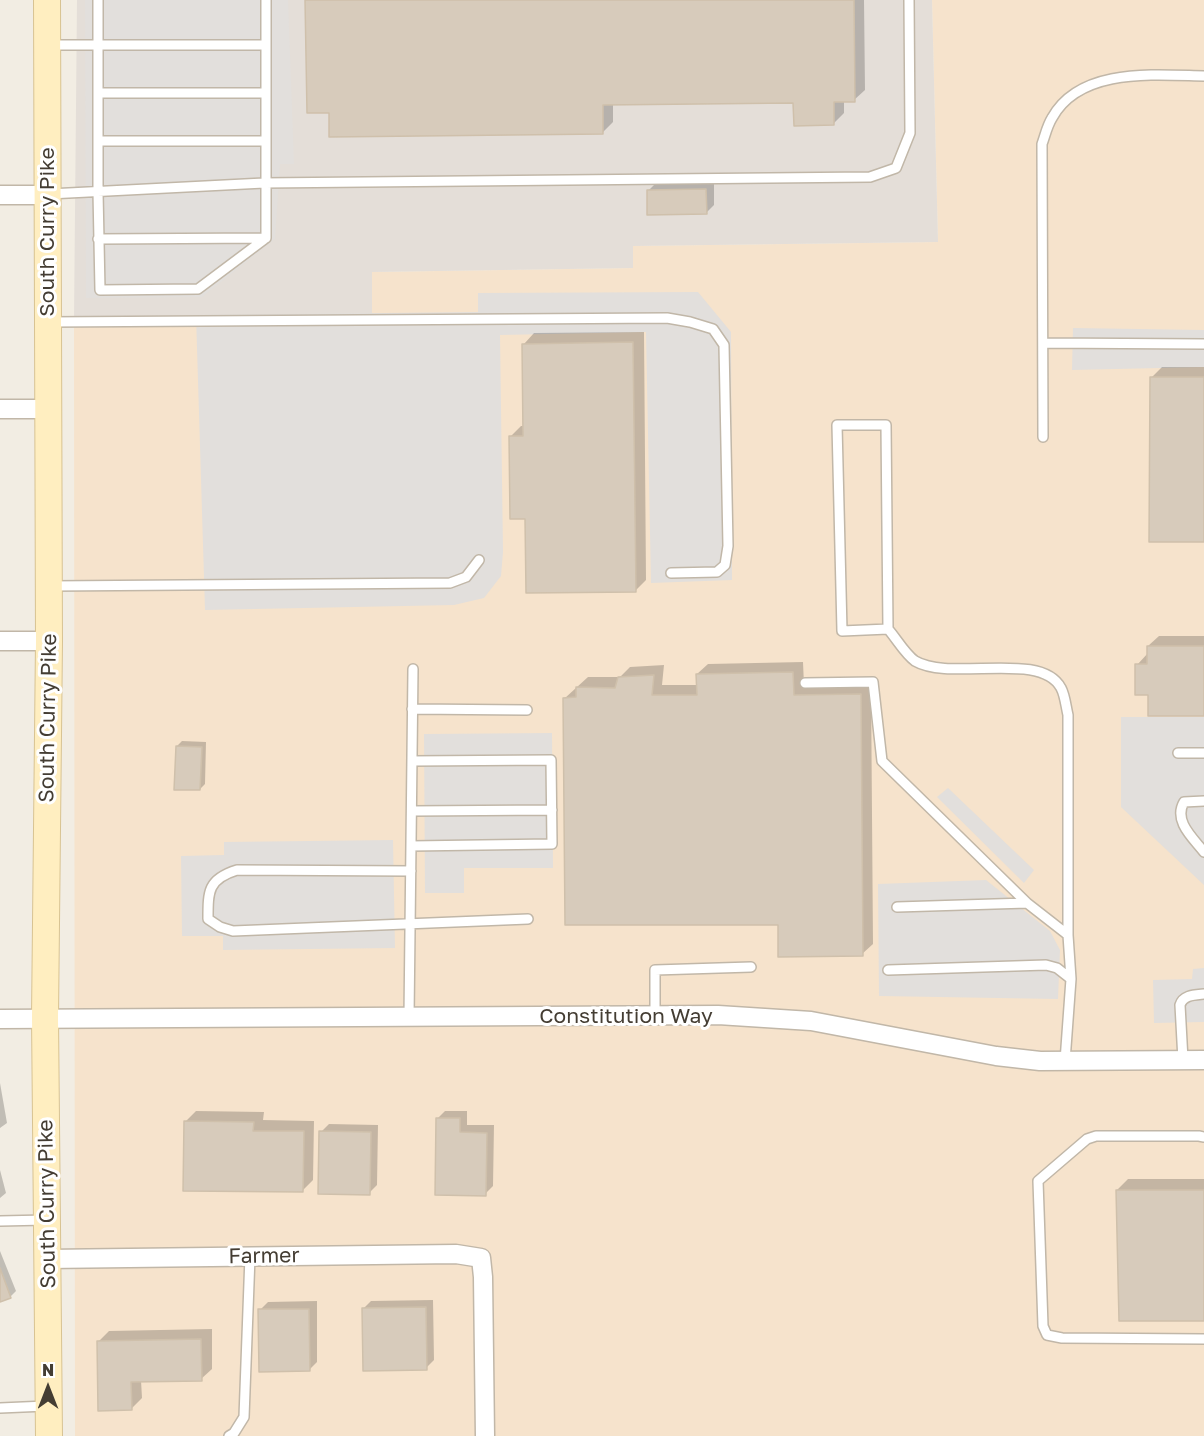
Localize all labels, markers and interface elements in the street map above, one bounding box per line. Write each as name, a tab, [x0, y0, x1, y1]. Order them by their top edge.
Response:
street label: South Curry Pike	[34, 147, 60, 317]
street label: South Curry Pike	[34, 633, 62, 803]
street label: Constitution Way	[539, 1003, 713, 1029]
street label: South Curry Pike	[33, 1119, 61, 1289]
street label: Farmer	[228, 1243, 300, 1269]
north arrow	[18, 1358, 78, 1418]
text: N	[42, 1360, 54, 1380]

